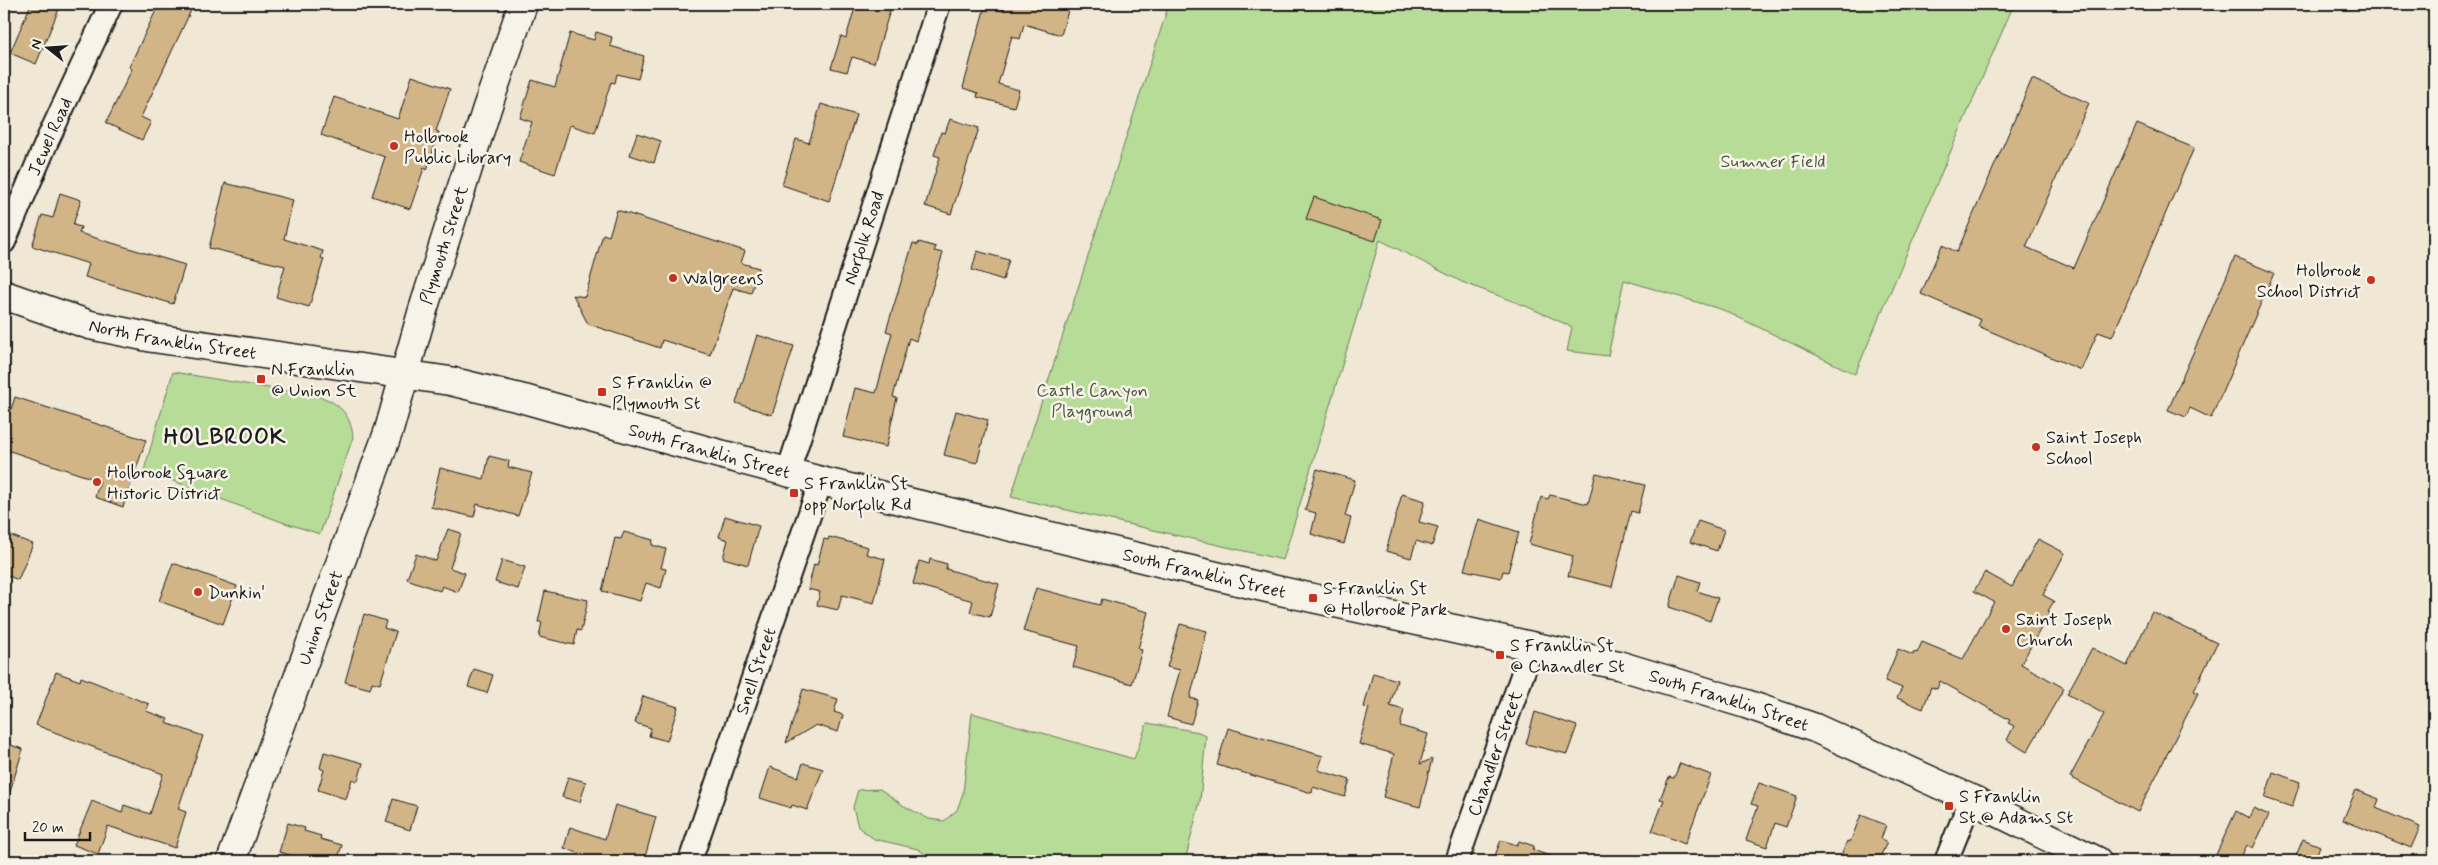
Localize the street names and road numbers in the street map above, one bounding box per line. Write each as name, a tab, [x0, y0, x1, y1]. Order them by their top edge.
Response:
street label: Jewel Road	[23, 94, 79, 180]
street label: Plymouth Street	[414, 182, 475, 308]
street label: Norfolk Road	[838, 189, 891, 288]
street label: North Franklin Street	[87, 314, 258, 366]
street label: South Franklin Street	[625, 418, 793, 485]
street label: South Franklin Street	[1120, 543, 1288, 605]
street label: Union Street	[293, 567, 349, 669]
street label: Snell Street	[730, 624, 783, 718]
street label: South Franklin Street	[1646, 664, 1812, 738]
street label: Chandler Street	[1463, 687, 1529, 820]

